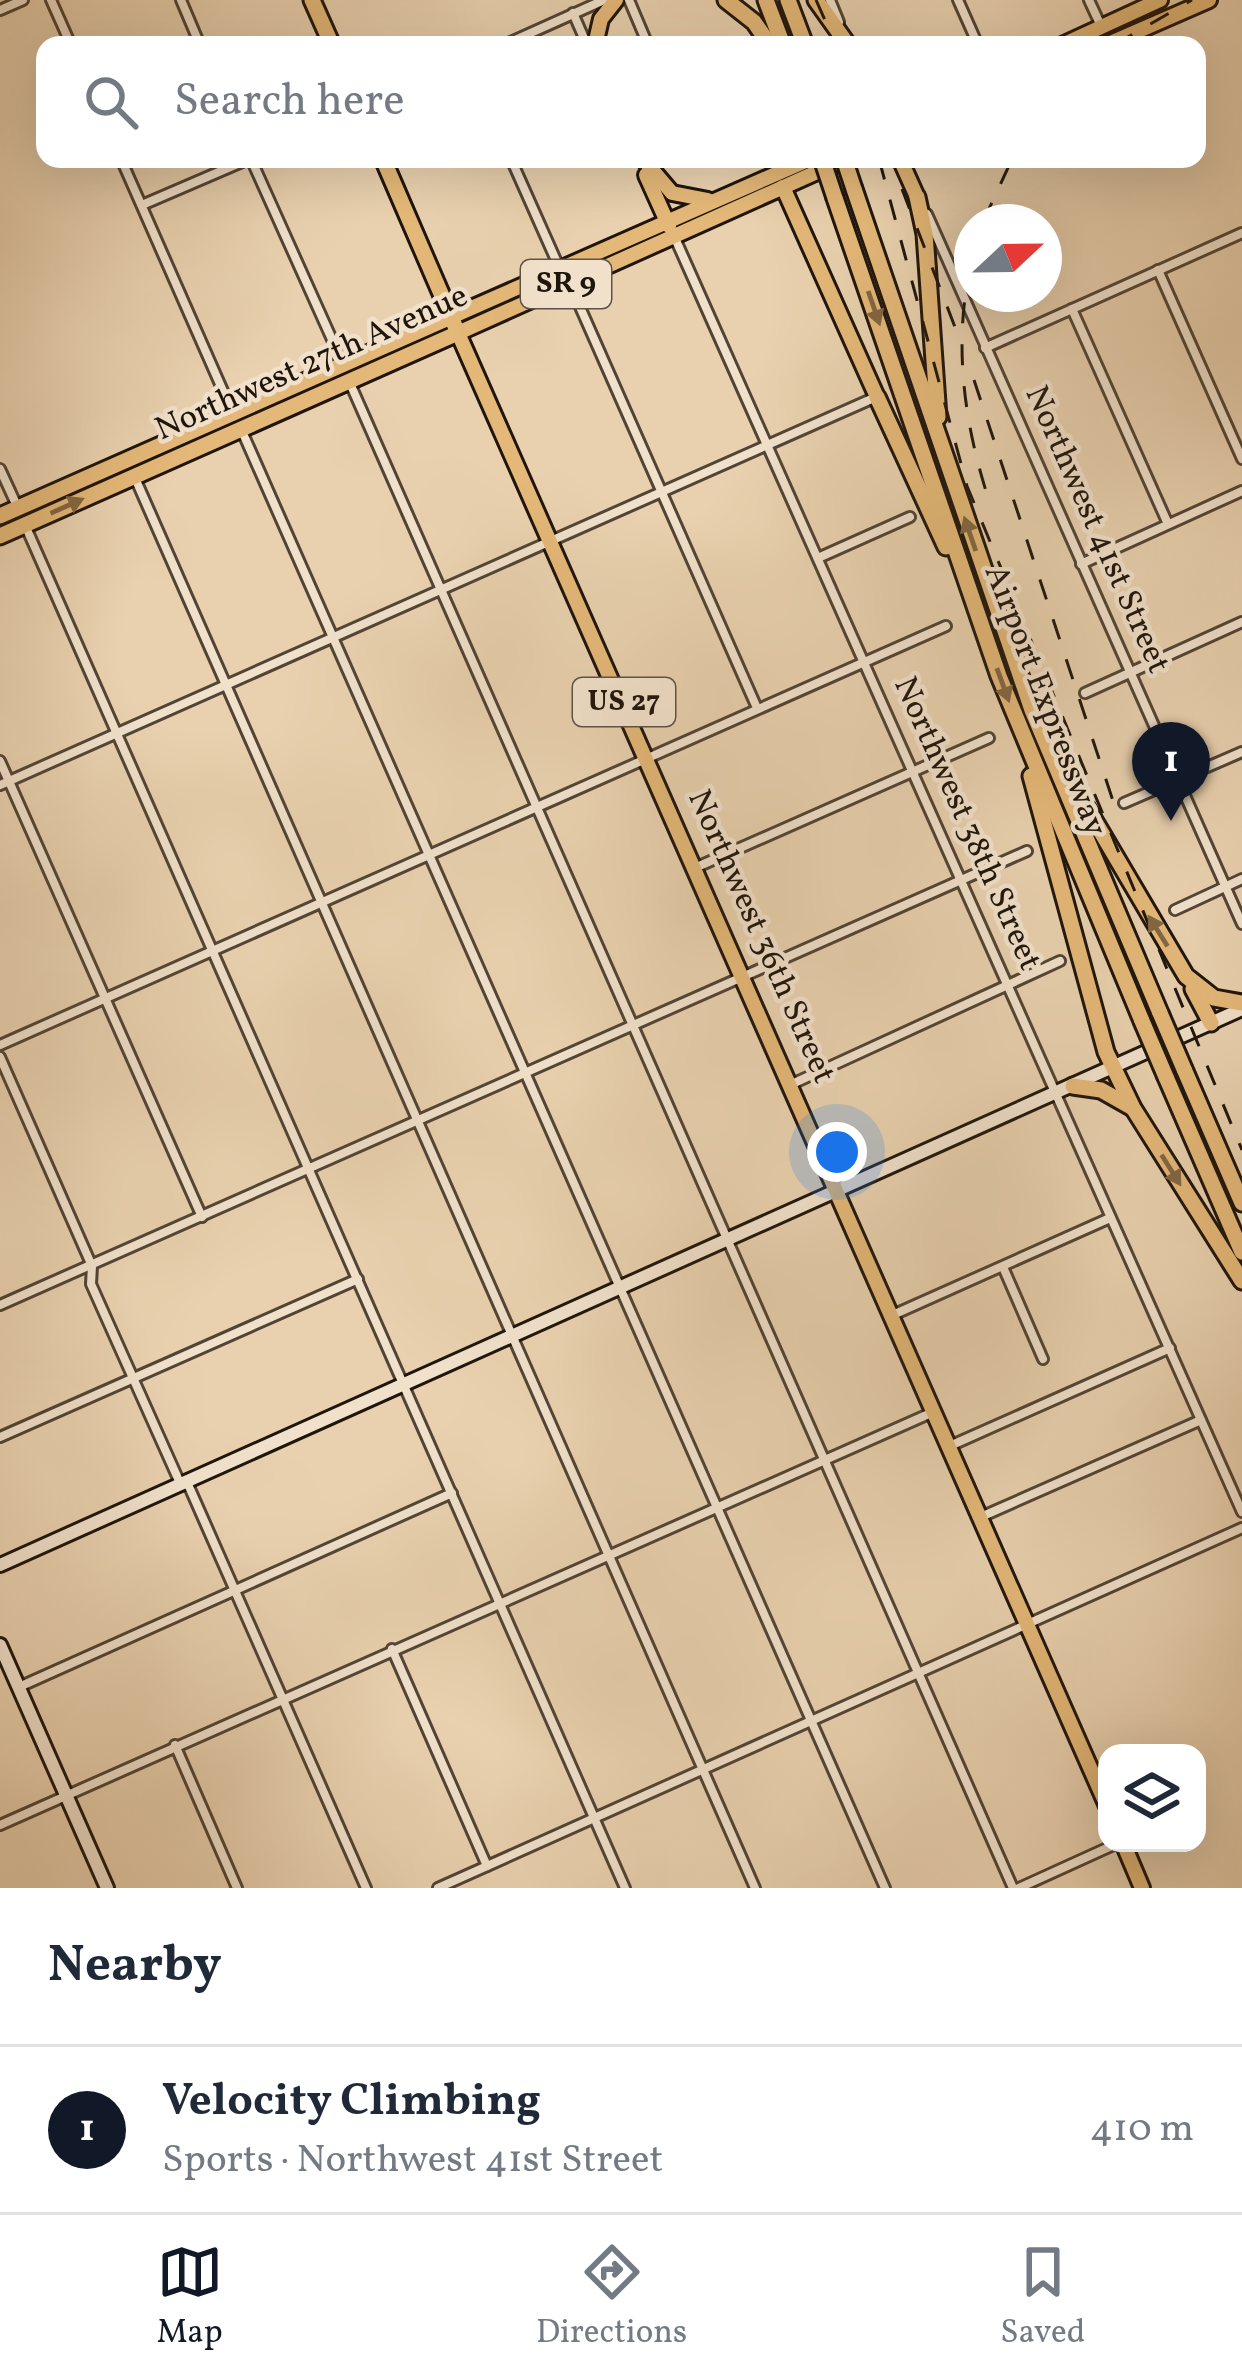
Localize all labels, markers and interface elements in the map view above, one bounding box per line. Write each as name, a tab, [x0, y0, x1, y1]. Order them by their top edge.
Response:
search box	[36, 36, 1206, 168]
icon: search	[78, 69, 144, 135]
text: Search here	[174, 71, 405, 134]
north arrow	[954, 204, 1062, 312]
road number: SR 9	[521, 260, 611, 308]
street label: Northwest 27th Avenue	[148, 274, 476, 454]
one-way arrow	[866, 290, 884, 326]
street label: Northwest 41st Street	[1012, 379, 1180, 681]
one-way arrow	[50, 496, 85, 516]
one-way arrow	[960, 515, 979, 551]
street label: Airport Expressway	[971, 559, 1117, 843]
one-way arrow	[994, 667, 1013, 703]
street label: Northwest 38th Street	[881, 670, 1051, 978]
road number: US 27	[573, 678, 675, 726]
pin: 1	[1132, 722, 1210, 821]
street label: Northwest 36th Street	[675, 783, 845, 1091]
one-way arrow	[1148, 915, 1170, 948]
your location	[807, 1122, 867, 1182]
one-way arrow	[1160, 1153, 1181, 1187]
map controls	[1098, 1744, 1206, 1852]
button: layers	[1098, 1744, 1206, 1852]
text: Nearby	[48, 1931, 222, 2002]
text: Velocity Climbing	[162, 2071, 541, 2134]
text: 1	[79, 2103, 95, 2157]
text: 410 m	[1090, 2103, 1194, 2157]
text: Sports · Northwest 41st Street	[162, 2134, 663, 2188]
tab: Map	[157, 2239, 223, 2357]
tab: Directions	[536, 2239, 687, 2357]
tab: Saved	[1000, 2239, 1085, 2357]

